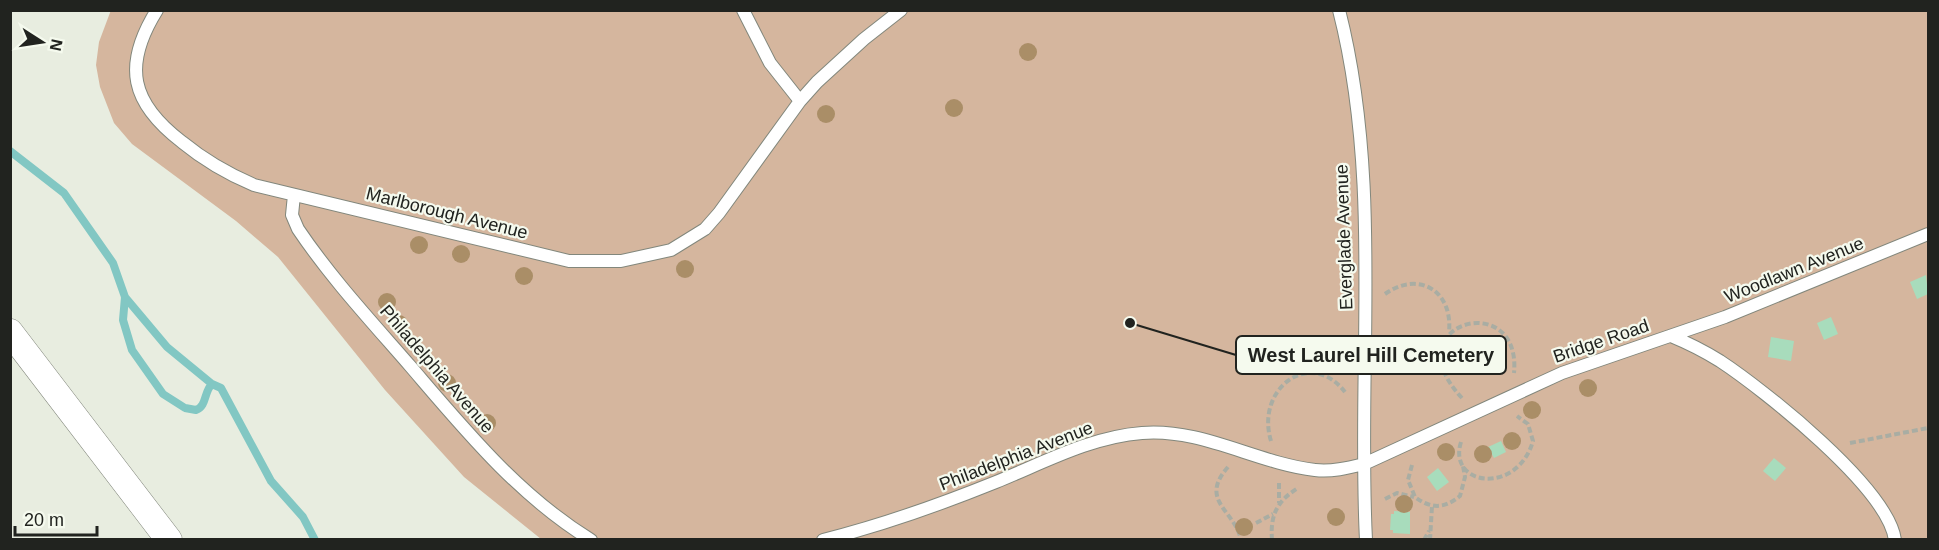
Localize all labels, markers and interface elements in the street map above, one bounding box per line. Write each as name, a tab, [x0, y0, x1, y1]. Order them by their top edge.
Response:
north arrow	[12, 12, 72, 72]
text: N	[47, 38, 66, 52]
street label: Everglade Avenue	[1331, 164, 1357, 310]
street label: Marlborough Avenue	[364, 183, 530, 243]
street label: Woodlawn Avenue	[1721, 233, 1867, 307]
street label: Philadelphia Avenue	[376, 301, 498, 437]
street label: Bridge Road	[1550, 315, 1652, 367]
callout: West Laurel Hill Cemetery	[1236, 336, 1506, 374]
text: West Laurel Hill Cemetery	[1248, 344, 1495, 366]
street label: Philadelphia Avenue	[936, 417, 1096, 495]
scale bar	[15, 499, 98, 537]
text: 20 m	[24, 510, 64, 530]

